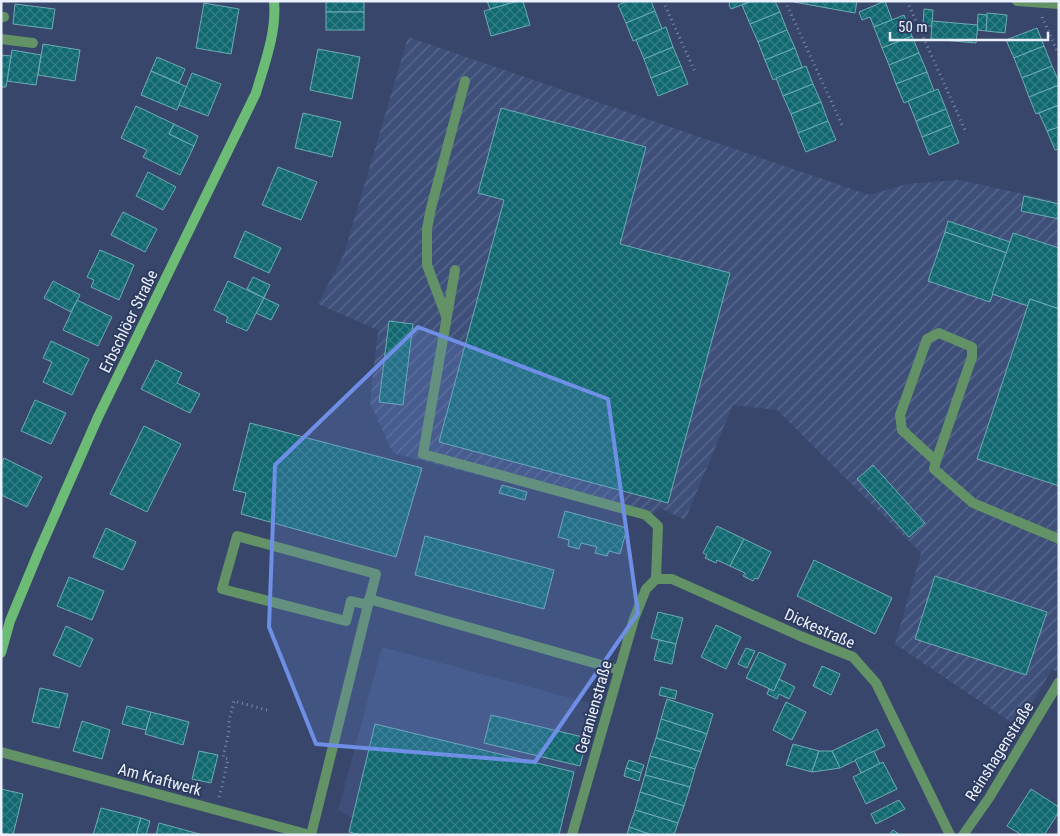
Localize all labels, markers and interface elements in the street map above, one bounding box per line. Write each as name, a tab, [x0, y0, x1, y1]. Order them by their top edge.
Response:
scale bar	[890, 10, 1048, 42]
text: 50 m	[898, 18, 928, 36]
street label: Erbschlöer Straße	[95, 267, 162, 376]
street label: Dickestraße	[782, 605, 858, 652]
street label: Geranienstraße	[571, 658, 616, 756]
street label: Reinshagenstraße	[961, 698, 1038, 804]
street label: Am Kraftwerk	[116, 759, 204, 800]

